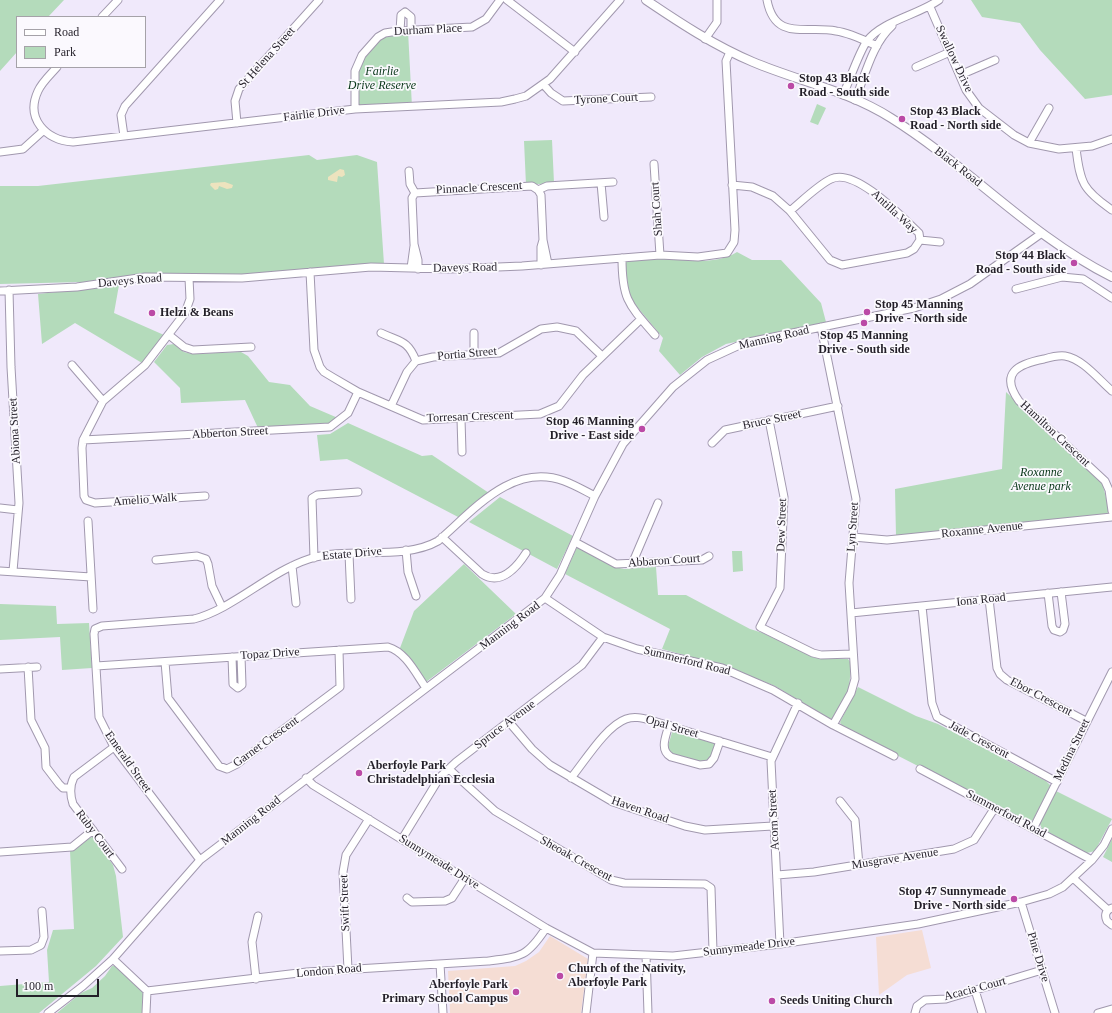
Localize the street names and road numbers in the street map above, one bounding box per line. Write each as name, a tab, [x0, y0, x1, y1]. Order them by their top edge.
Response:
street label: Durham Place	[394, 21, 462, 39]
street label: Swallow Drive	[932, 23, 976, 95]
street label: St Helena Street	[236, 24, 298, 92]
street label: Tyrone Court	[574, 90, 638, 108]
street label: Fairlie Drive	[283, 103, 345, 125]
street label: Black Road	[931, 144, 985, 190]
street label: Pinnacle Crescent	[436, 179, 522, 197]
street label: Shah Court	[648, 181, 666, 237]
street label: Antilla Way	[868, 187, 920, 237]
street label: Daveys Road	[433, 260, 497, 276]
street label: Daveys Road	[97, 271, 163, 291]
street label: Manning Road	[737, 323, 811, 353]
street label: Portia Street	[437, 344, 497, 364]
street label: Abiona Street	[6, 398, 24, 464]
street label: Hamilton Crescent	[1017, 398, 1093, 470]
street label: Bruce Street	[741, 407, 803, 433]
street label: Torresan Crescent	[426, 408, 514, 426]
street label: Abberton Street	[192, 424, 268, 442]
street label: Amelio Walk	[113, 491, 177, 509]
street label: Dew Street	[774, 498, 790, 552]
street label: Lyn Street	[844, 502, 862, 552]
street label: Roxanne Avenue	[940, 519, 1024, 541]
street label: Estate Drive	[322, 544, 382, 564]
street label: Abbaron Court	[627, 551, 701, 571]
street label: Iona Road	[956, 590, 1006, 610]
street label: Manning Road	[477, 599, 543, 653]
street label: Summerford Road	[642, 643, 732, 679]
street label: Topaz Drive	[240, 645, 300, 663]
street label: Ebor Crescent	[1007, 675, 1075, 719]
street label: Spruce Avenue	[472, 697, 538, 753]
street label: Garnet Crescent	[230, 713, 302, 771]
street label: Opal Street	[644, 713, 700, 741]
street label: Medina Street	[1051, 716, 1093, 784]
street label: Jade Crescent	[946, 718, 1012, 762]
street label: Emerald Street	[102, 729, 154, 795]
street label: Summerford Road	[963, 787, 1049, 841]
street label: Acorn Street	[765, 789, 783, 851]
street label: Manning Road	[218, 793, 284, 849]
street label: Haven Road	[609, 793, 671, 827]
street label: Ruby Court	[72, 807, 118, 861]
street label: Sunnymeade Drive	[396, 831, 482, 893]
street label: Sheoak Crescent	[537, 833, 615, 885]
street label: Musgrave Avenue	[851, 845, 939, 873]
street label: Swift Street	[337, 874, 353, 932]
street label: Pine Drive	[1024, 930, 1052, 984]
street label: Sunnymeade Drive	[702, 934, 796, 960]
street label: London Road	[296, 961, 362, 981]
street label: Acacia Court	[942, 974, 1008, 1004]

